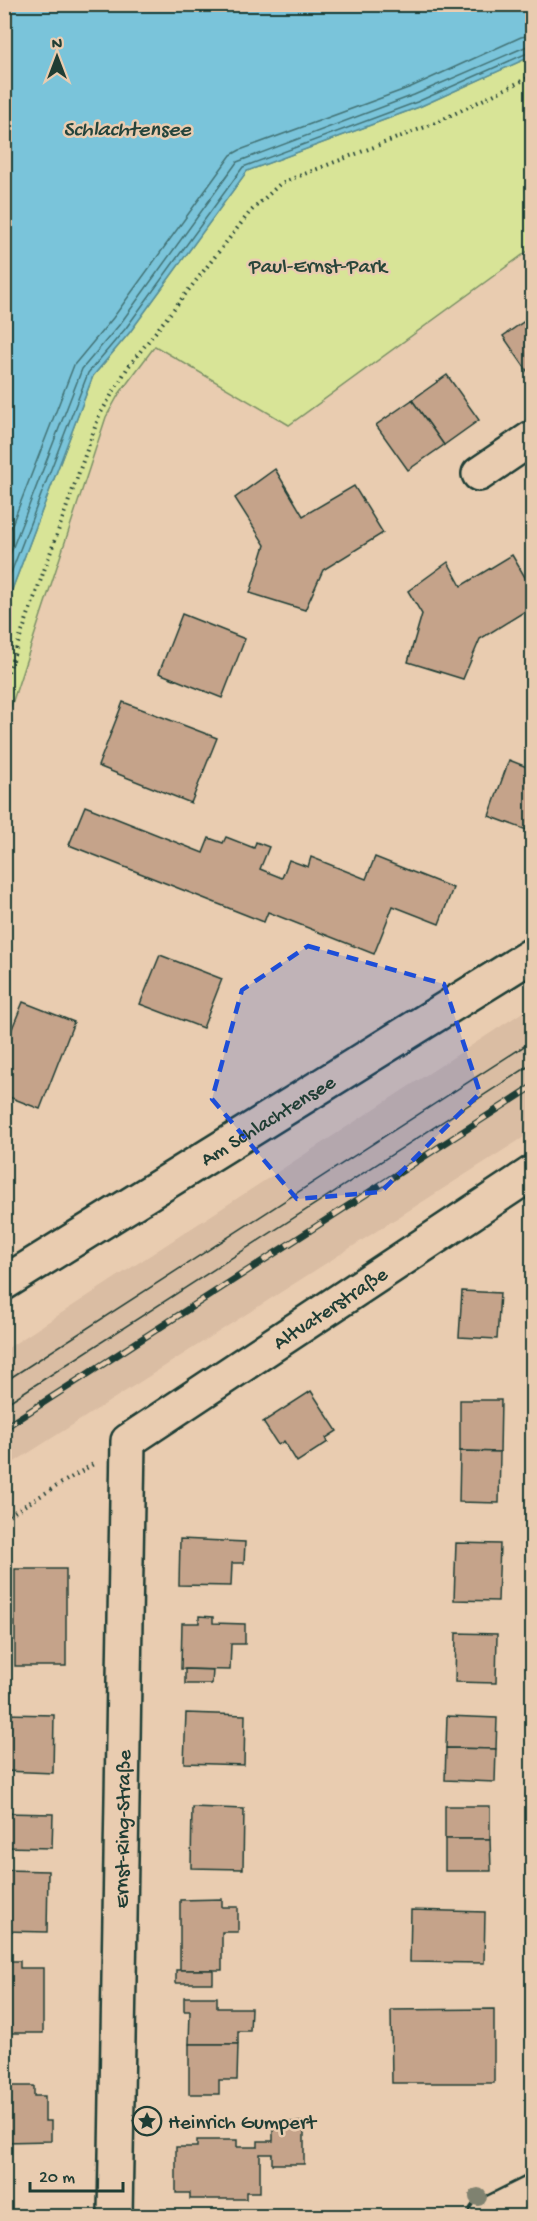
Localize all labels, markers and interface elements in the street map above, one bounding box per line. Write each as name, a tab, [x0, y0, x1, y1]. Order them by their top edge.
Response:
north arrow	[27, 27, 87, 87]
text: N	[52, 36, 63, 55]
water label: Schlachtensee	[63, 118, 192, 144]
park label: Paul-Ernst-Park	[248, 256, 390, 281]
street label: Am Schlachtensee	[197, 1071, 342, 1174]
street label: Altvaterstraße	[269, 1263, 395, 1357]
street label: Ernst-Ring-Straße	[111, 1748, 139, 1909]
place icon: Heinrich Gumpert	[131, 2105, 163, 2137]
place label: Heinrich Gumpert	[168, 2112, 318, 2137]
scale bar	[30, 2155, 123, 2193]
text: 20 m	[39, 2168, 75, 2189]

